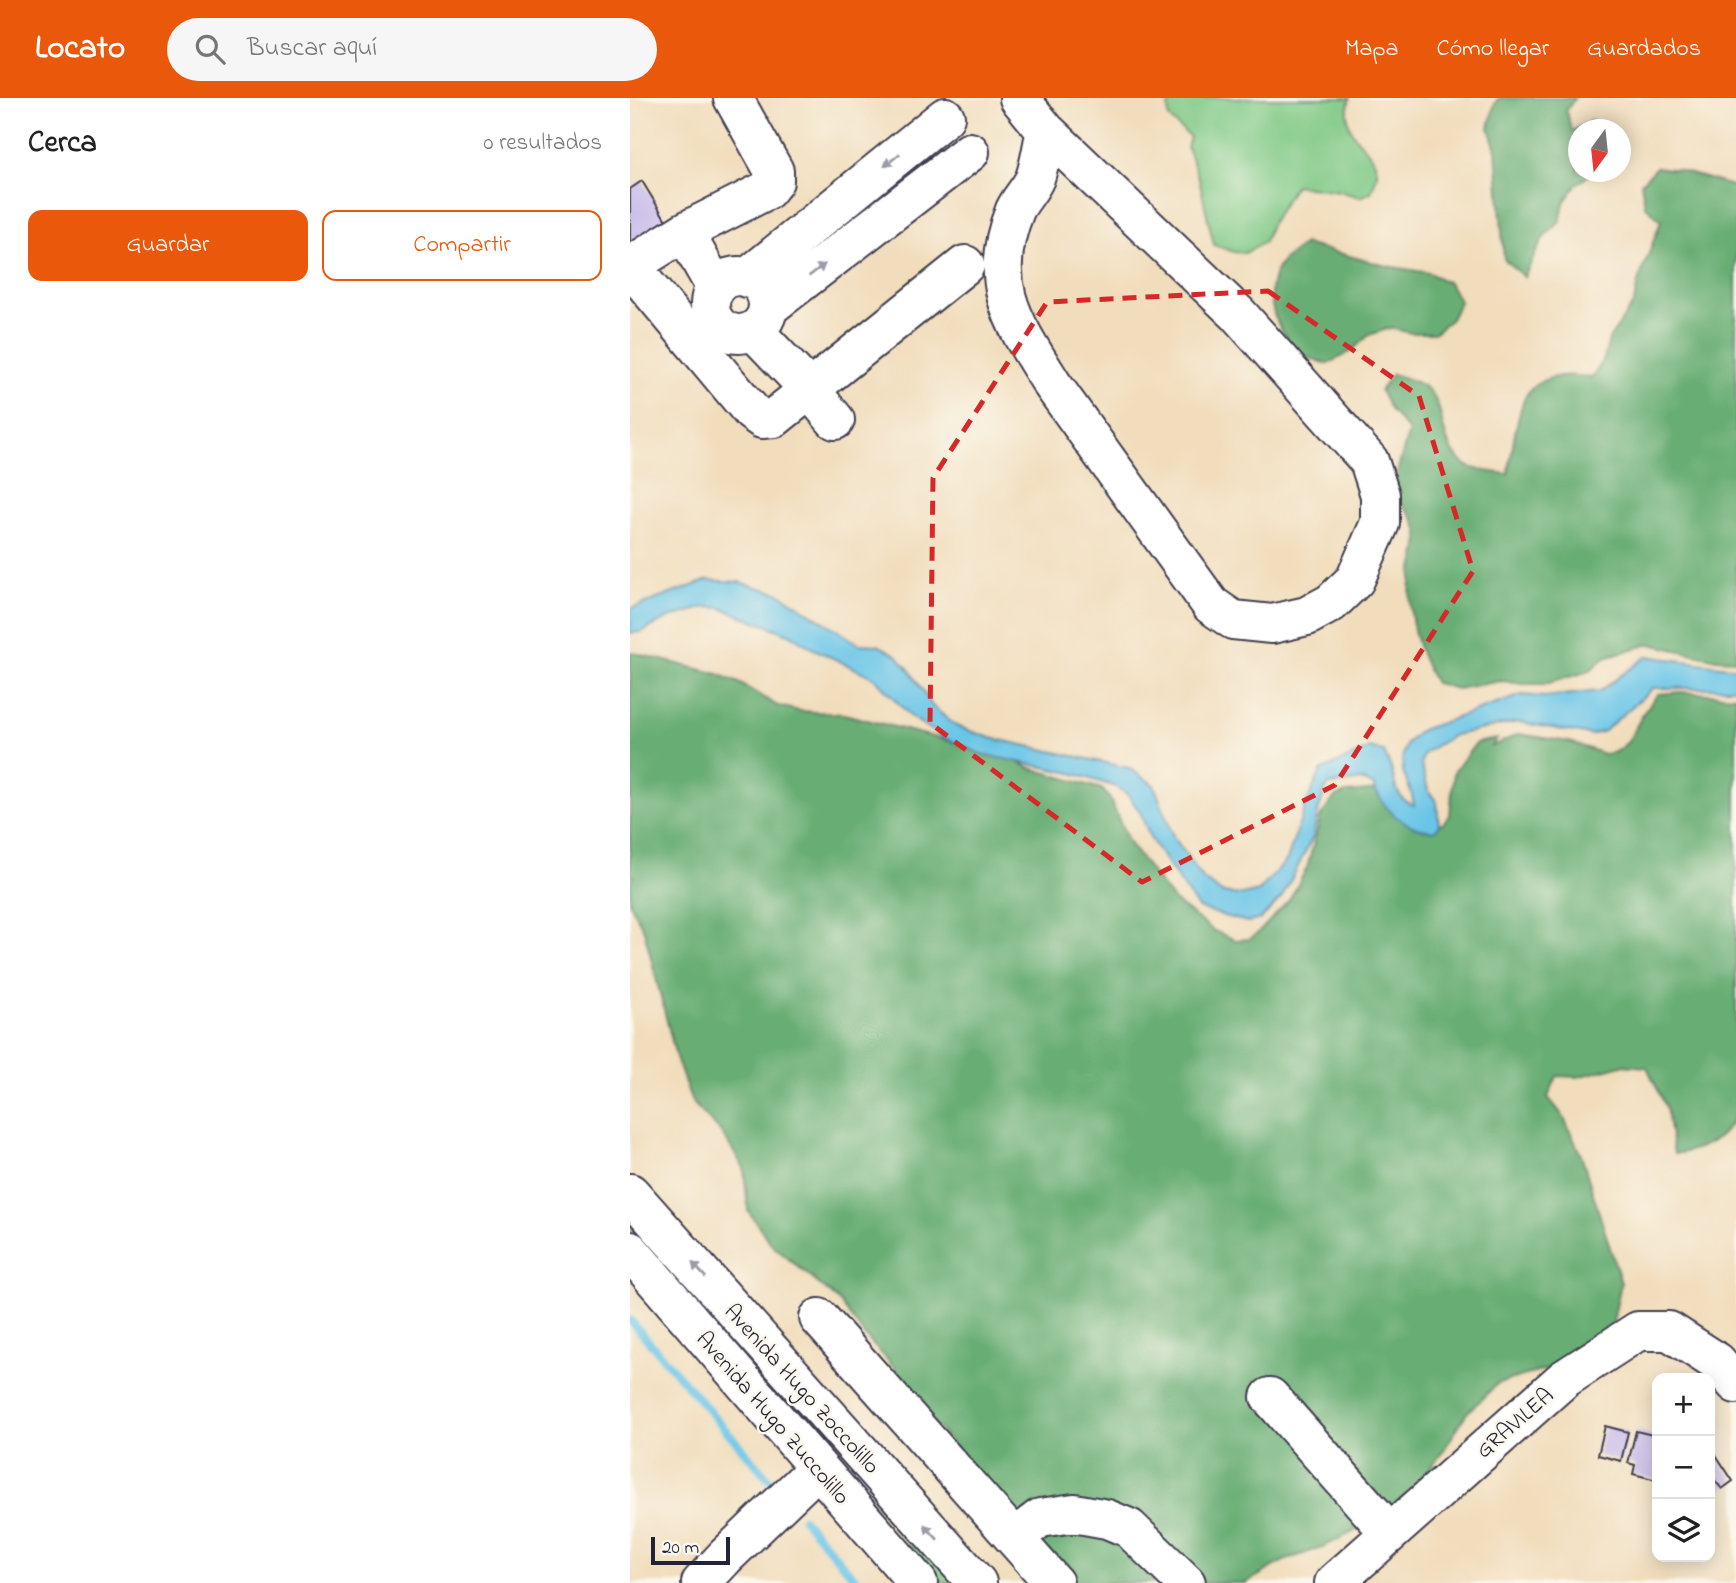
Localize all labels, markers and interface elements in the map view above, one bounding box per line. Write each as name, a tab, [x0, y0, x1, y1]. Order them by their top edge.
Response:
search box	[167, 18, 657, 81]
text: Locato	[35, 25, 125, 73]
icon: search	[191, 30, 229, 68]
text: Buscar aquí	[247, 30, 377, 68]
text: Mapa	[1345, 32, 1398, 67]
text: Cómo llegar	[1436, 32, 1549, 67]
text: Guardados	[1587, 32, 1701, 67]
north arrow	[1568, 119, 1631, 182]
text: Cerca	[28, 122, 97, 166]
text: 0 resultados	[483, 127, 602, 160]
one-way arrow	[883, 152, 901, 168]
button: Guardar	[28, 210, 308, 281]
button: Compartir	[322, 210, 602, 281]
one-way arrow	[808, 263, 826, 278]
one-way arrow	[692, 1262, 707, 1279]
street label: Avenida Hugo Zoccolillo	[715, 1297, 887, 1483]
street label: Avenida Hugo Zuccolillo	[687, 1325, 857, 1513]
map controls	[1652, 1373, 1715, 1562]
button: +	[1652, 1373, 1715, 1436]
street label: GRAVILEA	[1469, 1381, 1562, 1467]
button: −	[1652, 1436, 1715, 1499]
button: layers	[1652, 1499, 1715, 1562]
one-way arrow	[923, 1523, 939, 1541]
scale bar	[651, 1534, 730, 1566]
text: 20 m	[662, 1535, 699, 1562]

